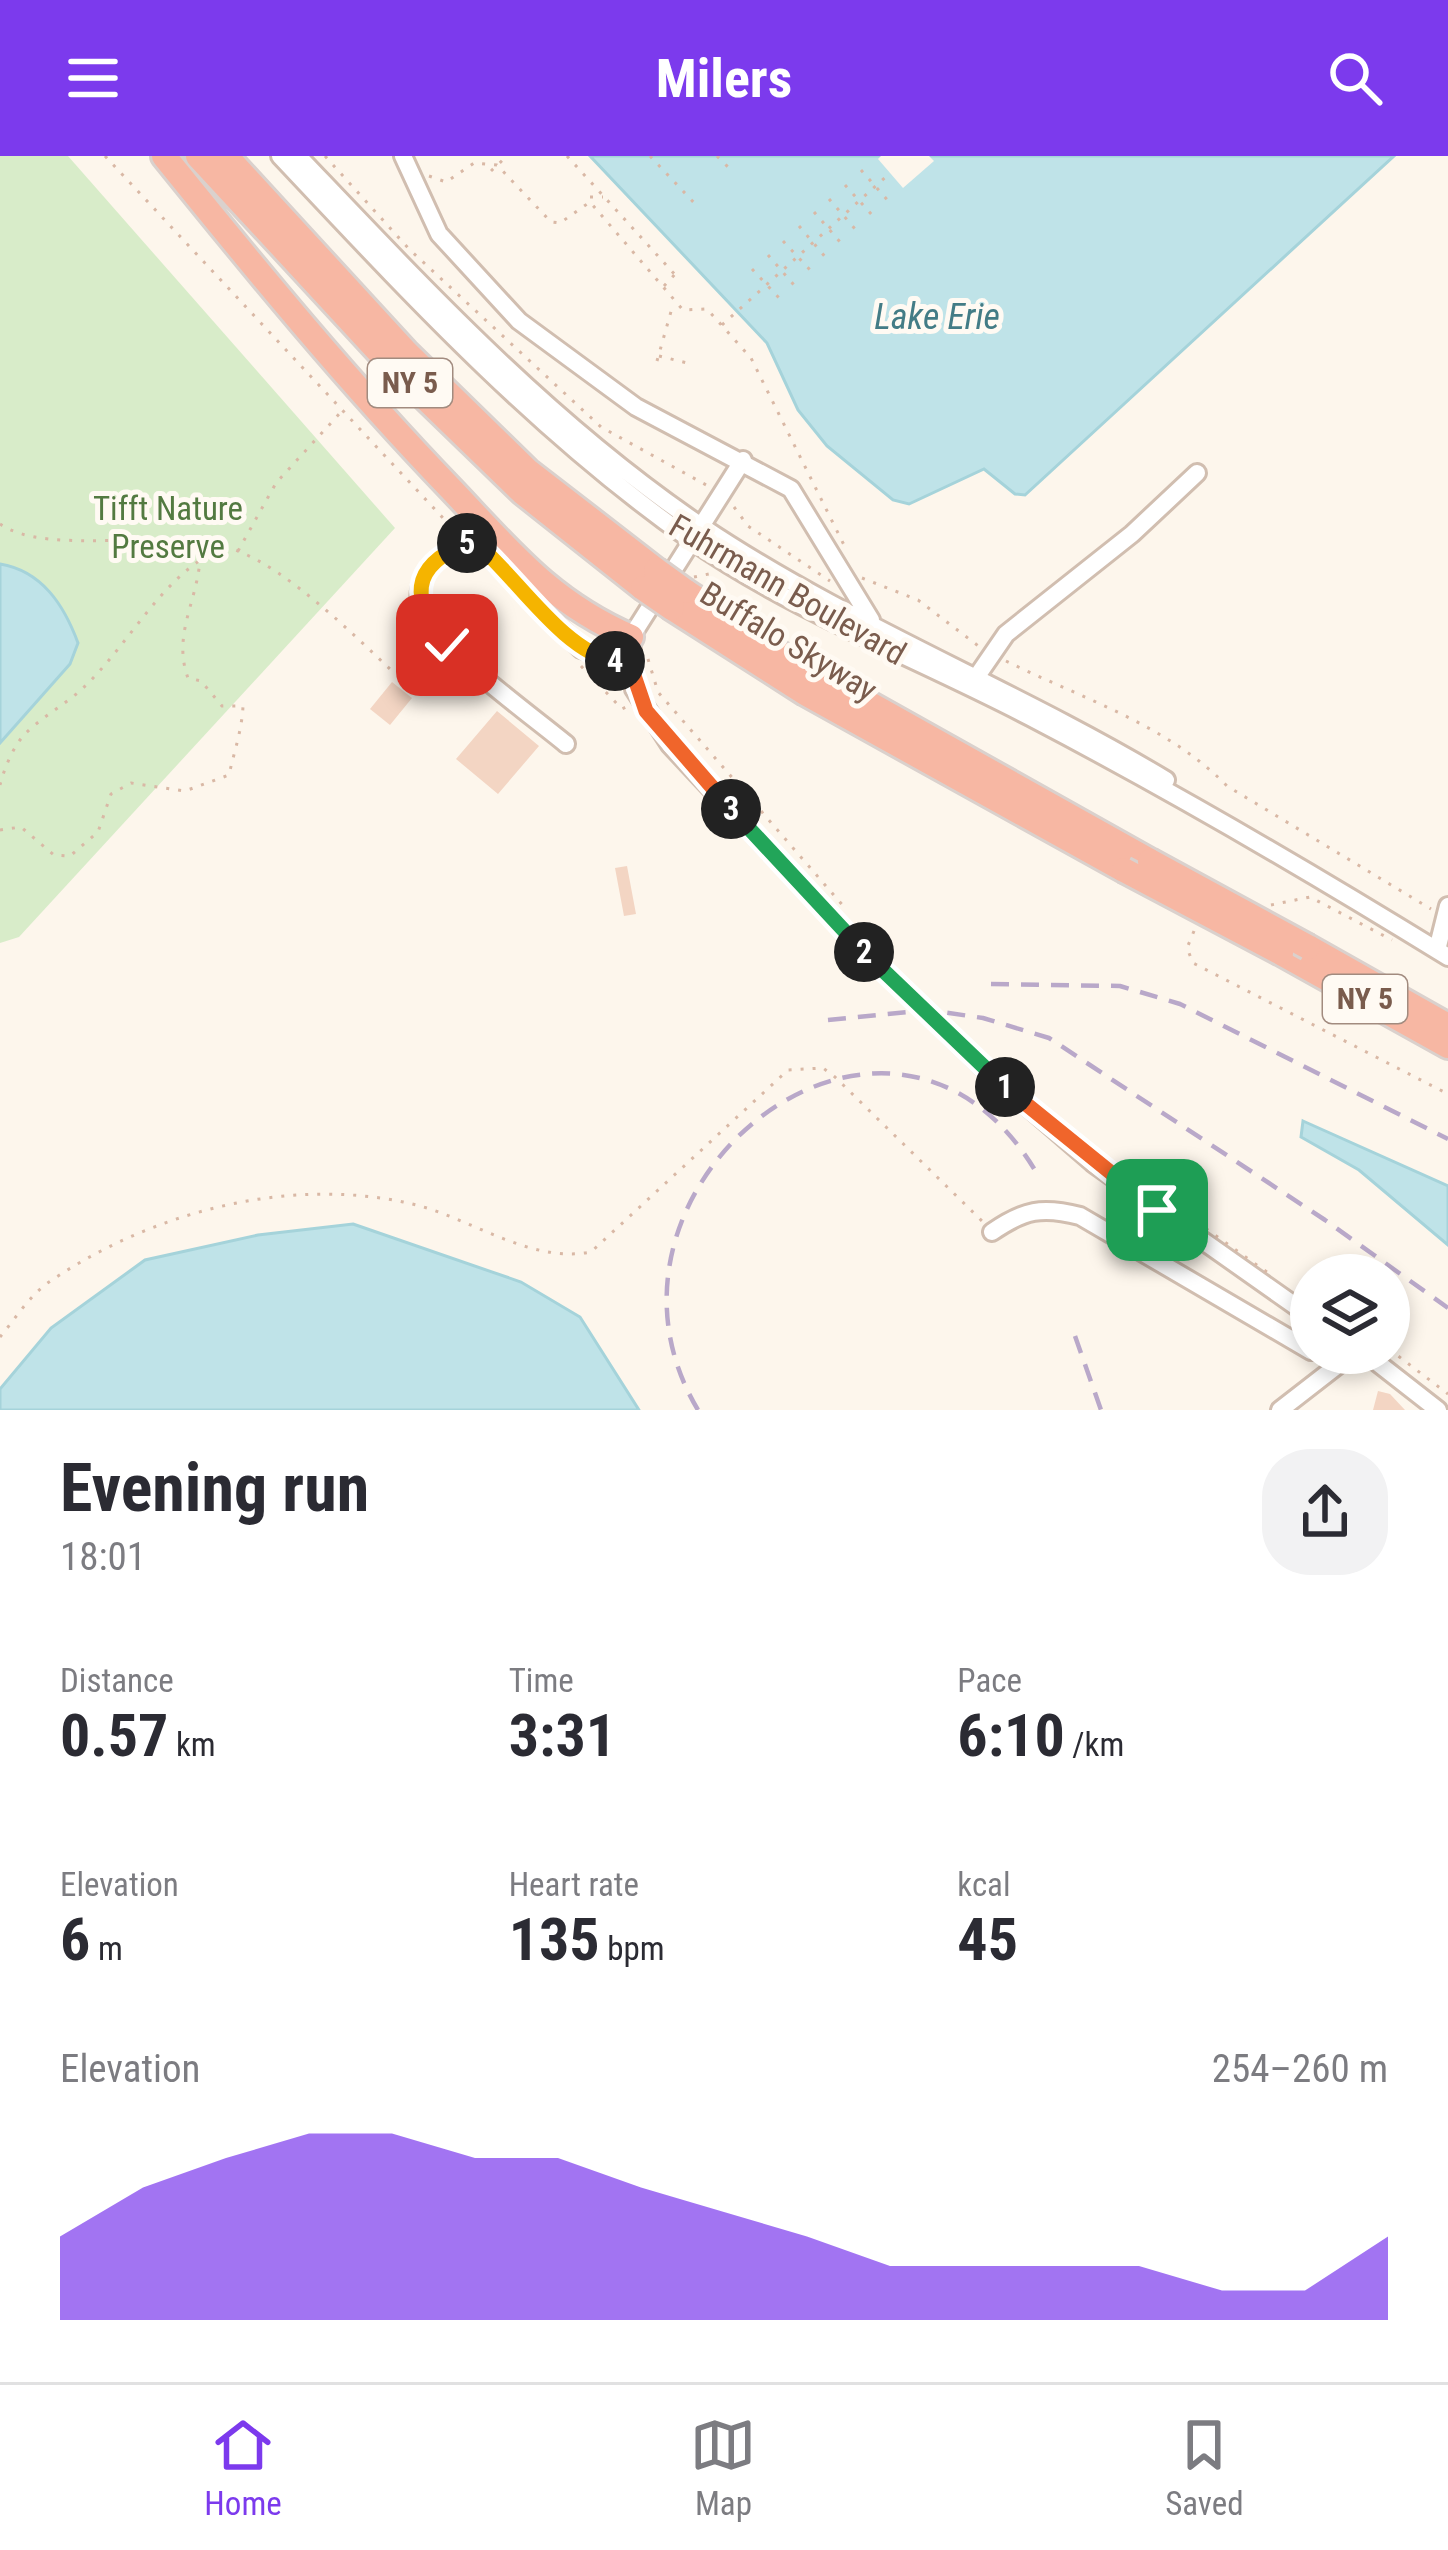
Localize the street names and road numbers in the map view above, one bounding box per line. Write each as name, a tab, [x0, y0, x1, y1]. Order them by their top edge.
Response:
road number: NY 5	[368, 359, 452, 407]
street label: Fuhrmann Boulevard	[662, 506, 913, 673]
street label: Buffalo Skyway	[693, 574, 884, 709]
road number: NY 5	[1323, 975, 1407, 1023]

